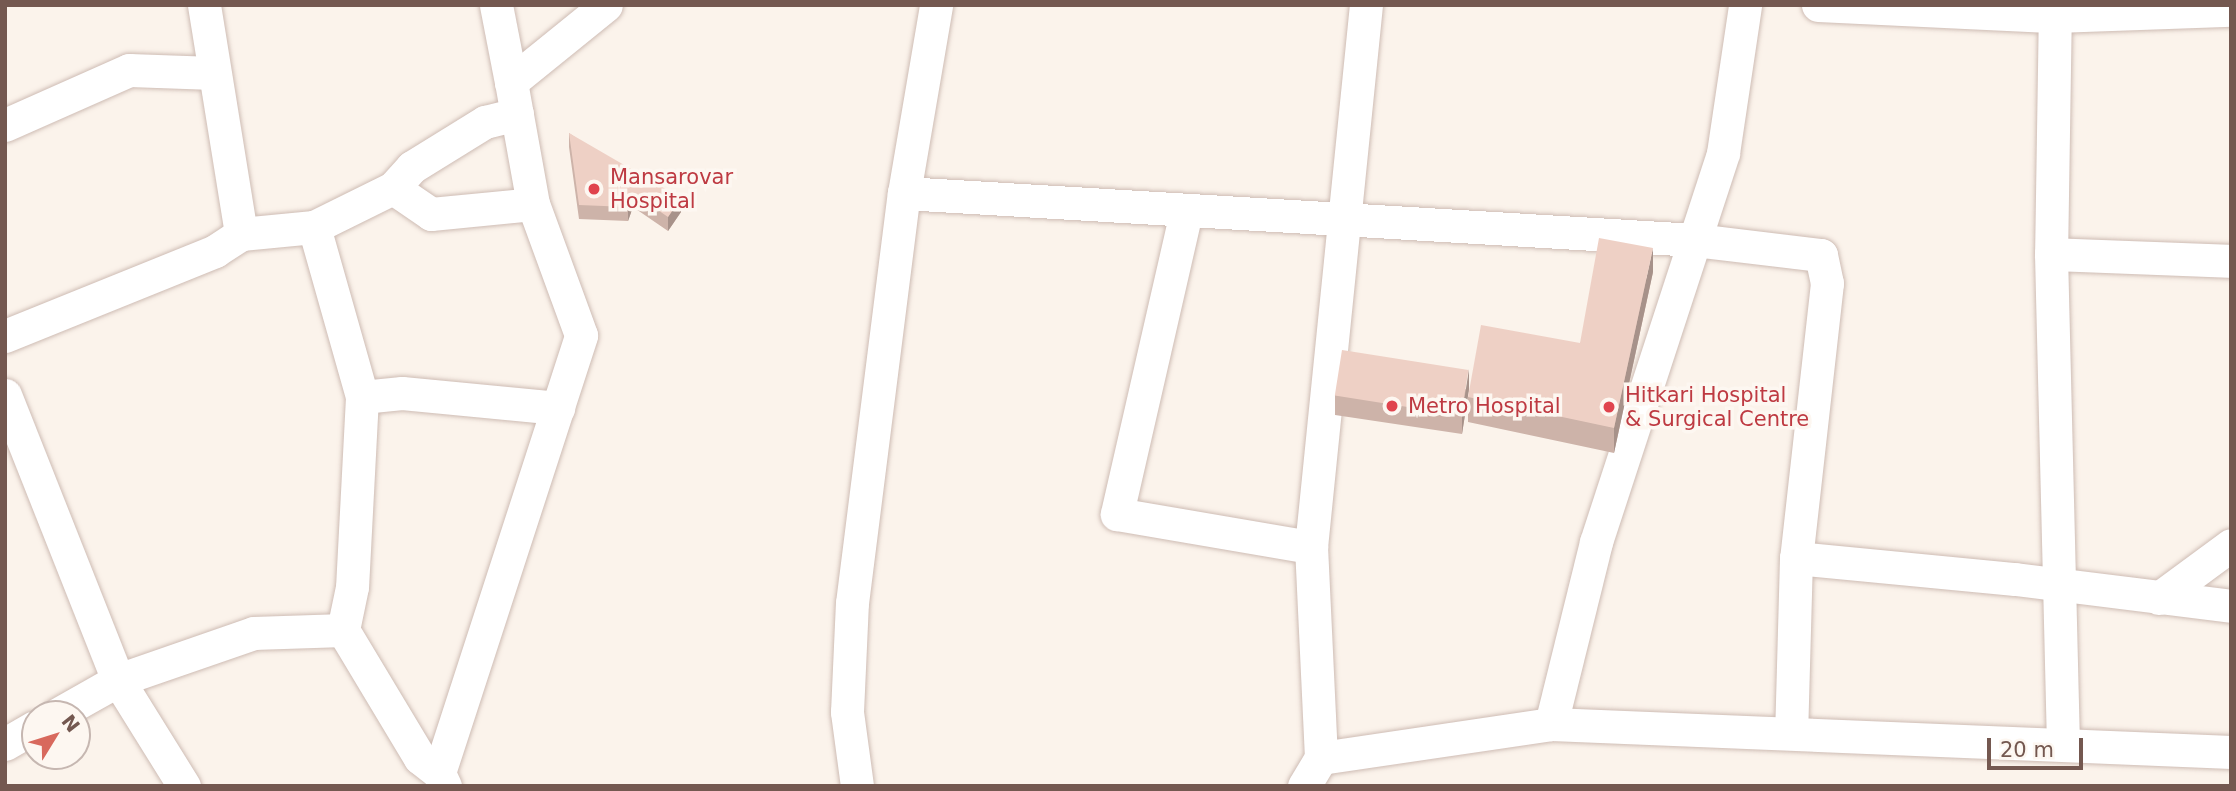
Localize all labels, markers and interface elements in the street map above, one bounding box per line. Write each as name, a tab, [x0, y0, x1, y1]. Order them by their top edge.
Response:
place label: Mansarovar Hospital	[610, 164, 733, 214]
marker: Mansarovar Hospital	[584, 179, 604, 199]
place label: Hitkari Hospital & Surgical Centre	[1625, 382, 1809, 432]
place label: Metro Hospital	[1408, 393, 1561, 419]
marker: Metro Hospital	[1382, 396, 1402, 416]
marker: Hitkari Hospital & Surgical Centre	[1599, 397, 1619, 417]
north arrow	[21, 700, 91, 770]
text: N	[57, 710, 85, 736]
scale bar	[1991, 724, 2087, 768]
text: 20 m	[2000, 738, 2054, 762]

